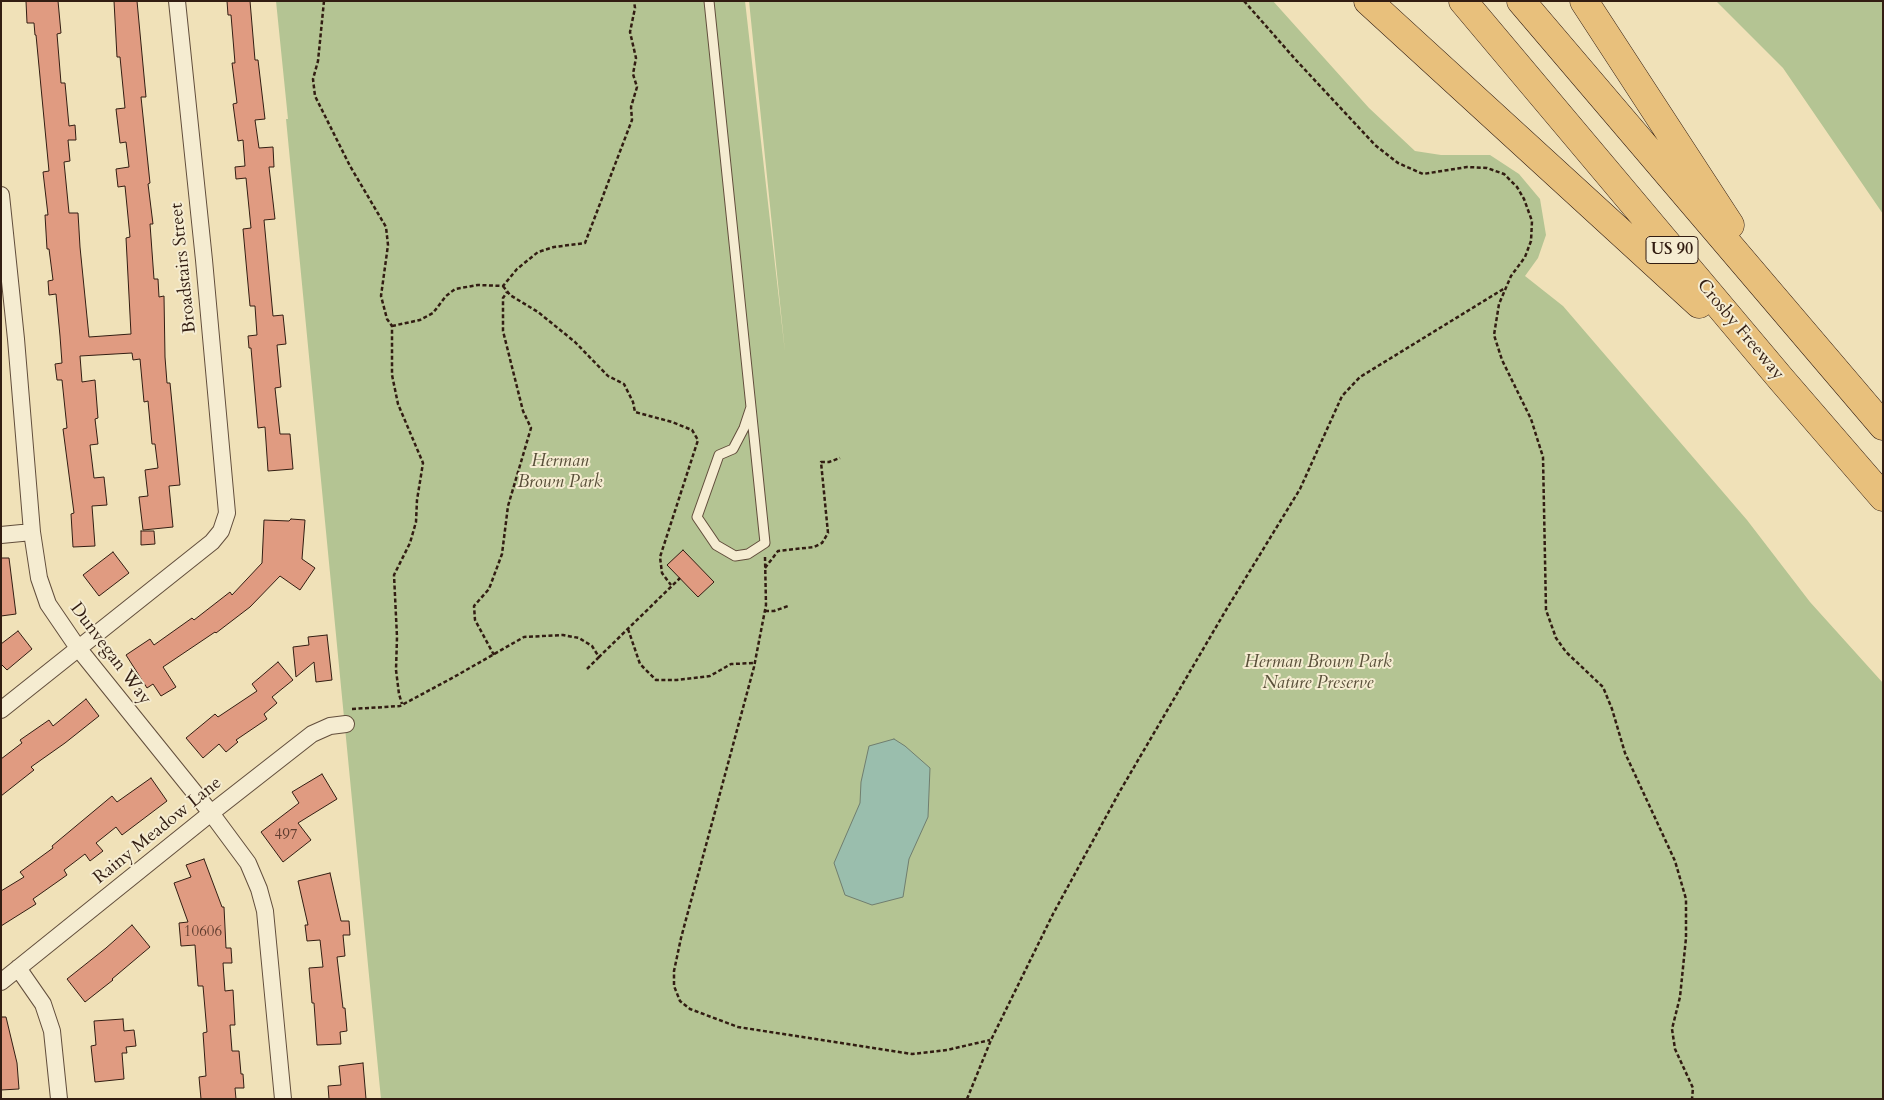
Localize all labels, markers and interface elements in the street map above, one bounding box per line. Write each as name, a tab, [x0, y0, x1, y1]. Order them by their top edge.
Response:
street label: Broadstairs Street	[166, 202, 202, 334]
road number: US 90	[1646, 236, 1698, 264]
street label: Crosby Freeway	[1692, 275, 1788, 385]
park label: Herman Brown Park	[518, 451, 602, 494]
street label: Dunvegan Way	[65, 599, 155, 709]
park label: Herman Brown Park Nature Preserve	[1244, 652, 1392, 694]
street label: Rainy Meadow Lane	[90, 773, 226, 889]
house number: 497	[274, 827, 298, 845]
house number: 10606	[184, 924, 222, 942]

